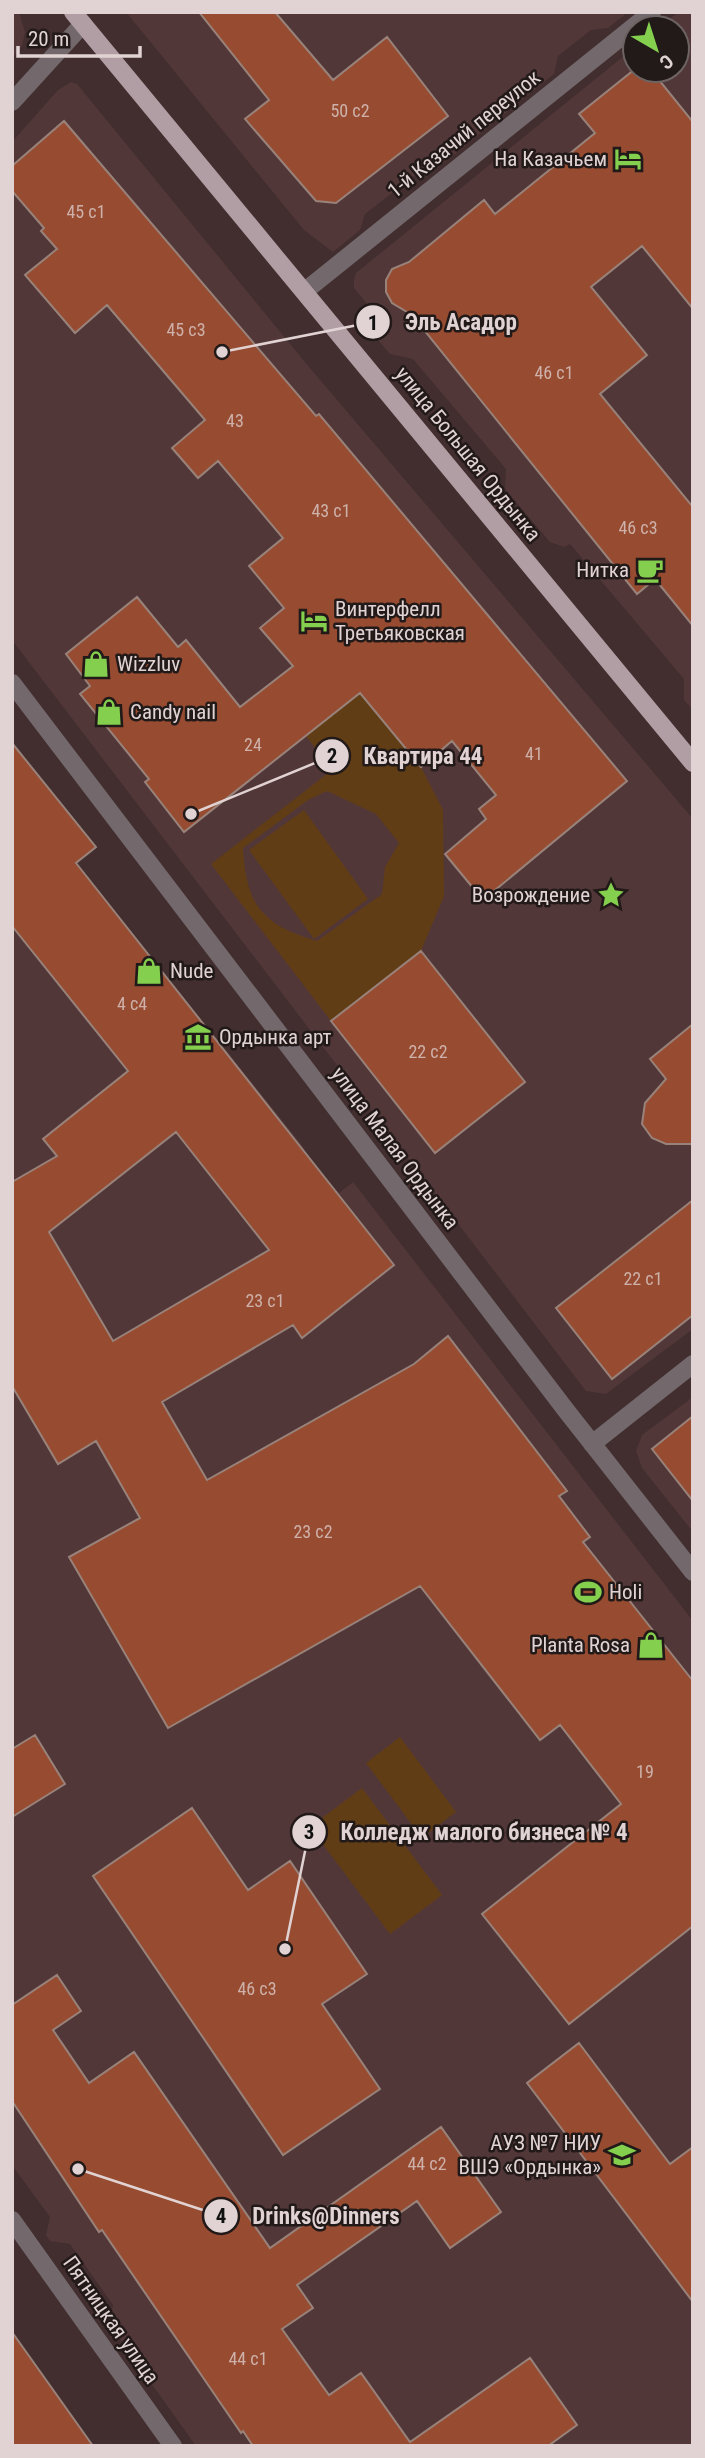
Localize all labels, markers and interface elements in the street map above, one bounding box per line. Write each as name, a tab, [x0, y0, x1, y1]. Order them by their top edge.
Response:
scale bar	[18, 14, 140, 58]
north arrow	[621, 14, 691, 84]
text: 20 m	[28, 27, 69, 51]
text: С	[655, 49, 678, 74]
street label: 1-й Казачий переулок	[383, 65, 545, 203]
house number: 50 с2	[330, 100, 370, 121]
hotel icon: На Казачьем	[613, 144, 643, 174]
place label: На Казачьем	[494, 147, 607, 171]
house number: 45 с1	[66, 201, 106, 222]
callout: Эль Асадор	[356, 300, 531, 344]
text: Эль Асадор	[405, 309, 517, 336]
text: 1	[368, 311, 378, 335]
house number: 45 с3	[166, 319, 206, 340]
street label: улица Большая Ордынка	[390, 362, 546, 546]
house number: 46 с1	[534, 362, 574, 383]
house number: 43	[226, 410, 244, 431]
house number: 43 с1	[311, 500, 351, 521]
house number: 46 с3	[618, 517, 658, 538]
cafe icon: Нитка	[635, 555, 665, 585]
place label: Нитка	[576, 558, 629, 582]
place label: Винтерфелл Третьяковская	[335, 597, 465, 645]
hotel icon: Винтерфелл Третьяковская	[299, 606, 329, 636]
shop icon: Wizzluv	[81, 649, 111, 679]
place label: Wizzluv	[117, 652, 180, 676]
shop icon: Candy nail	[94, 697, 124, 727]
place label: Candy nail	[130, 700, 216, 724]
house number: 24	[244, 734, 262, 755]
callout: Квартира 44	[314, 734, 496, 778]
text: Квартира 44	[364, 743, 482, 770]
house number: 41	[525, 743, 543, 764]
text: 2	[327, 744, 337, 768]
place icon: Возрождение	[596, 880, 626, 910]
place label: Возрождение	[472, 883, 590, 907]
shop icon: Nude	[134, 956, 164, 986]
place label: Nude	[170, 959, 214, 983]
house number: 4 с4	[117, 993, 147, 1014]
museum icon: Ордынка арт	[183, 1022, 213, 1052]
place label: Ордынка арт	[219, 1025, 332, 1049]
house number: 22 с2	[408, 1041, 448, 1062]
street label: улица Малая Ордынка	[326, 1062, 464, 1234]
house number: 22 с1	[623, 1268, 663, 1289]
house number: 23 с1	[245, 1290, 285, 1311]
house number: 23 с2	[293, 1521, 333, 1542]
sports icon: Holi	[573, 1577, 603, 1607]
place label: Holi	[609, 1580, 642, 1604]
shop icon: Planta Rosa	[636, 1630, 666, 1660]
place label: Planta Rosa	[531, 1633, 630, 1657]
house number: 19	[636, 1761, 654, 1782]
callout: Колледж малого бизнеса № 4	[291, 1810, 641, 1854]
text: Колледж малого бизнеса № 4	[340, 1819, 628, 1846]
text: 3	[304, 1820, 314, 1844]
house number: 46 с3	[237, 1978, 277, 1999]
place label: АУЗ №7 НИУ ВШЭ «Ордынка»	[458, 2131, 601, 2179]
school or university icon: АУЗ №7 НИУ ВШЭ «Ордынка»	[607, 2140, 637, 2170]
house number: 44 с2	[407, 2153, 447, 2174]
callout: Drinks@Dinners	[204, 2194, 414, 2238]
text: Drinks@Dinners	[252, 2203, 400, 2230]
text: 4	[216, 2204, 226, 2228]
street label: Пятницкая улица	[58, 2252, 164, 2388]
house number: 44 с1	[228, 2348, 268, 2369]

